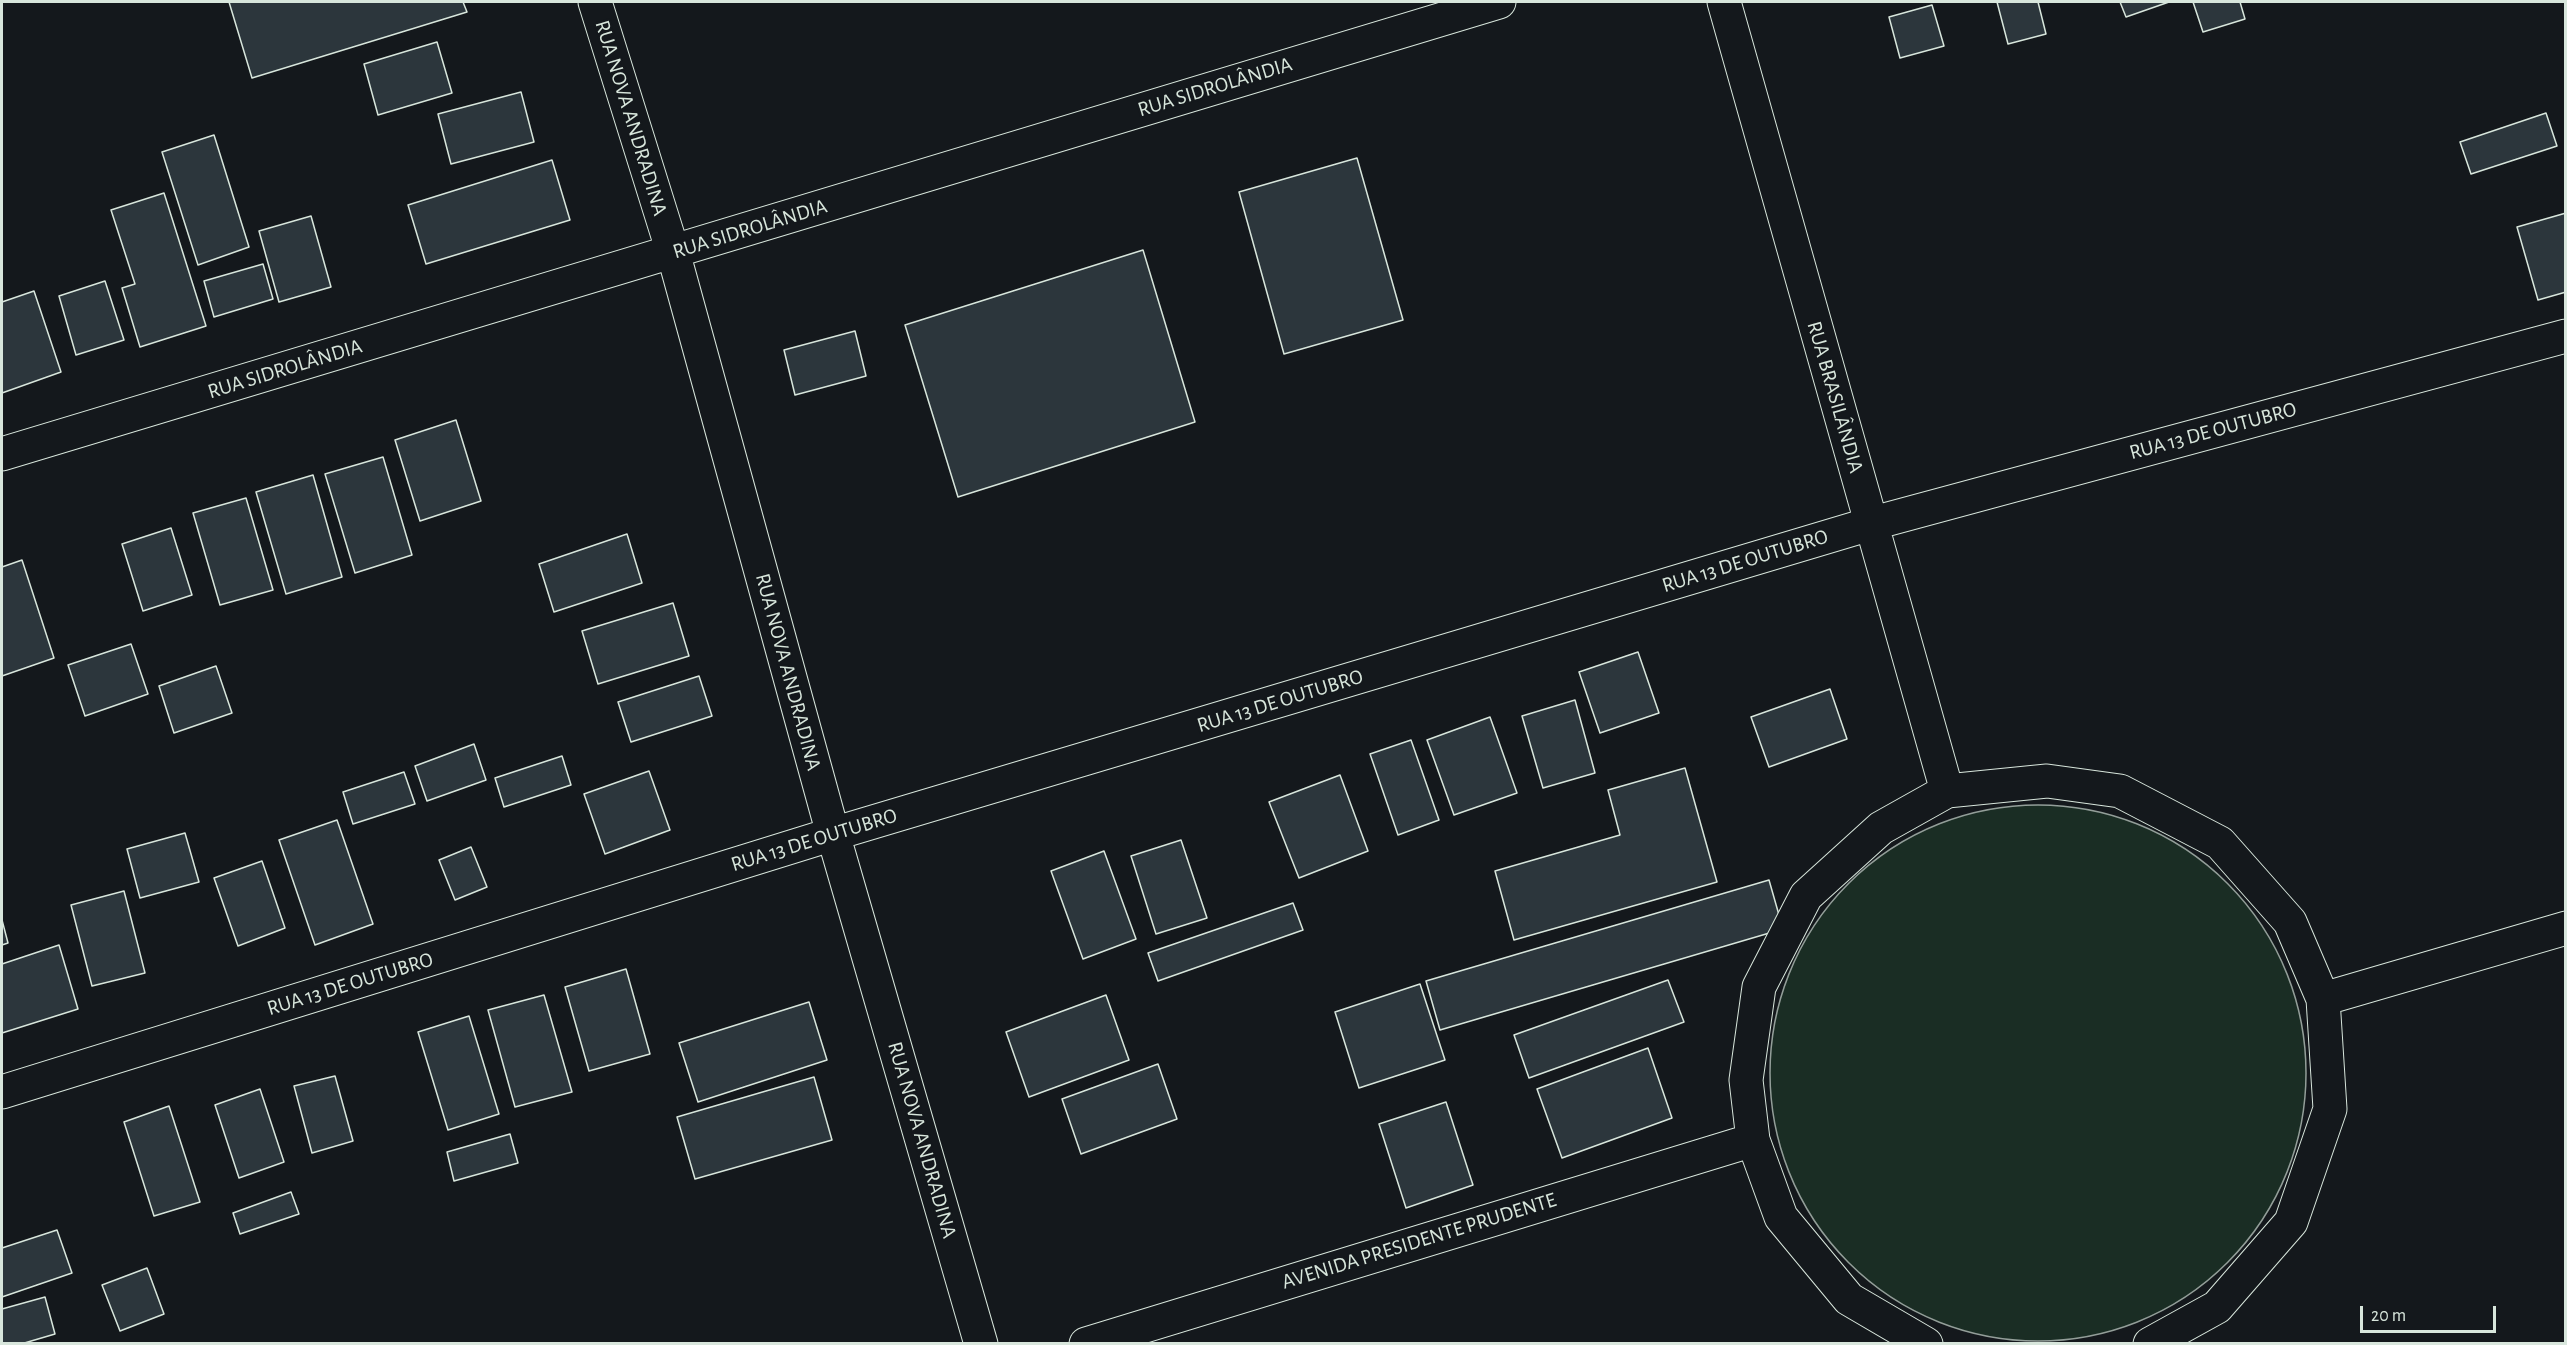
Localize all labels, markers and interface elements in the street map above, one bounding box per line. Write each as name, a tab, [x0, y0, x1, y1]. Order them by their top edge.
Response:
street label: RUA NOVA ANDRADINA	[589, 17, 673, 219]
street label: RUA SIDROLÂNDIA	[1135, 52, 1295, 122]
street label: RUA SIDROLÂNDIA	[670, 194, 830, 264]
street label: RUA BRASILÂNDIA	[1801, 318, 1869, 476]
street label: RUA SIDROLÂNDIA	[205, 334, 365, 404]
street label: RUA 13 DE OUTUBRO	[2127, 397, 2299, 465]
street label: RUA 13 DE OUTUBRO	[1659, 524, 1831, 598]
street label: RUA NOVA ANDRADINA	[750, 571, 826, 773]
street label: RUA 13 DE OUTUBRO	[1194, 664, 1366, 738]
street label: RUA 13 DE OUTUBRO	[728, 803, 900, 877]
street label: RUA 13 DE OUTUBRO	[264, 947, 436, 1021]
street label: RUA NOVA ANDRADINA	[882, 1039, 962, 1241]
street label: AVENIDA PRESIDENTE PRUDENTE	[1279, 1187, 1559, 1295]
scale bar	[2363, 1294, 2500, 1332]
text: 20 m	[2371, 1307, 2406, 1325]

